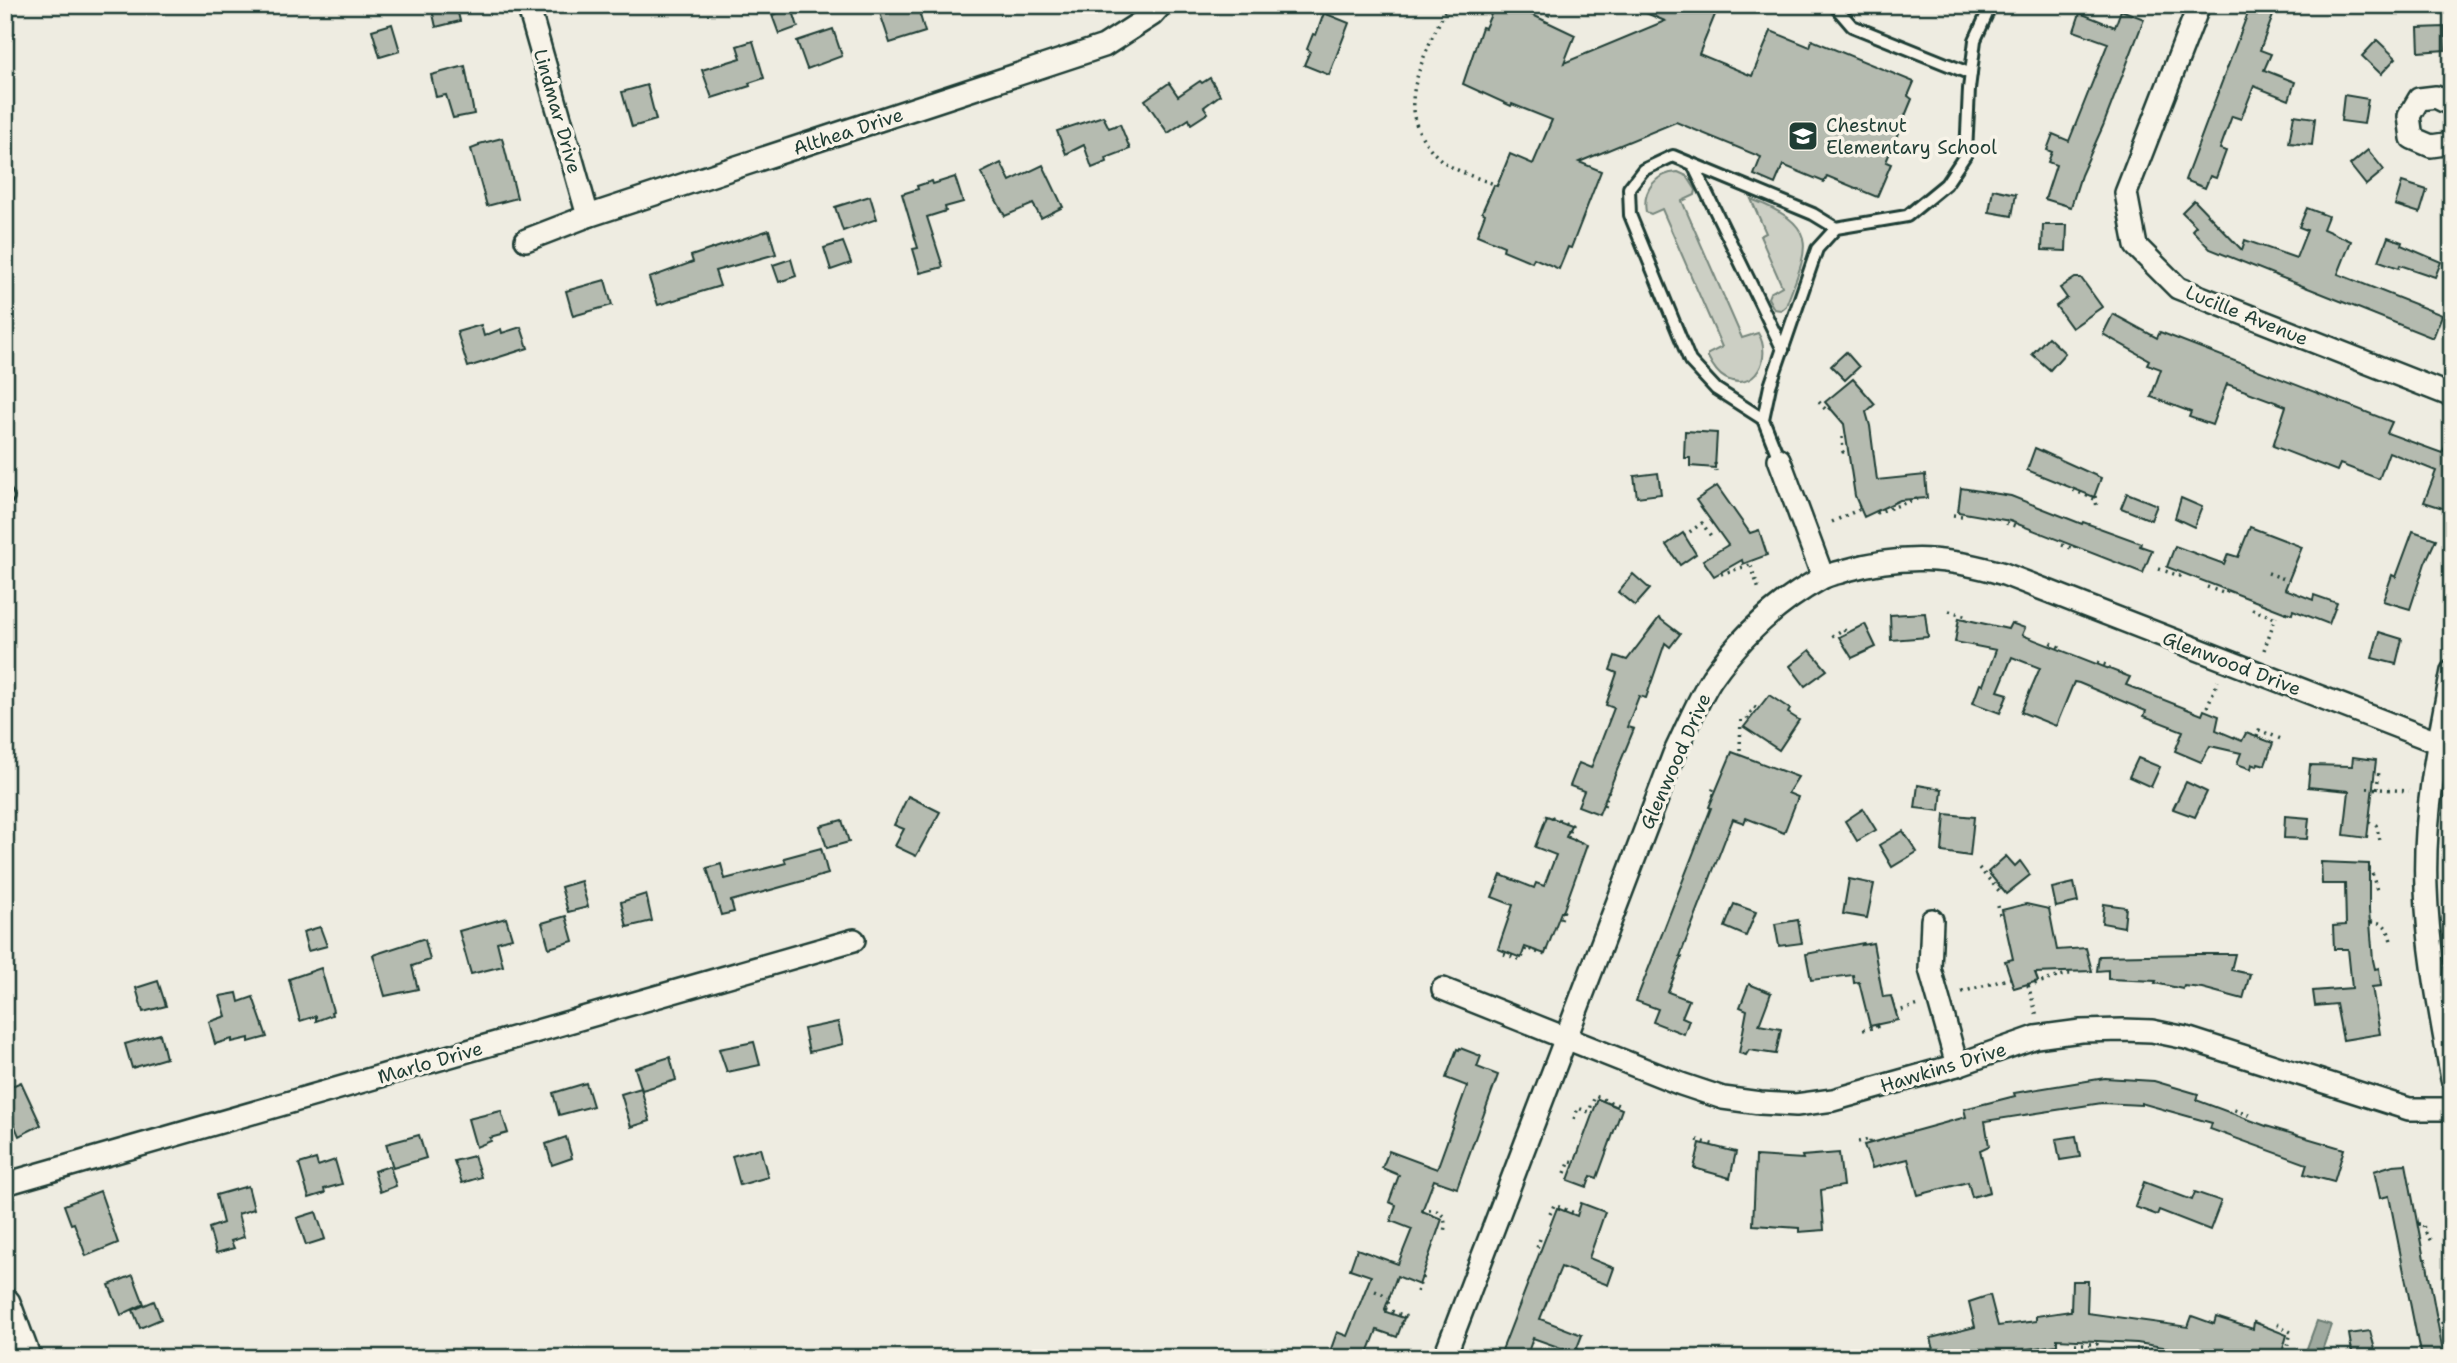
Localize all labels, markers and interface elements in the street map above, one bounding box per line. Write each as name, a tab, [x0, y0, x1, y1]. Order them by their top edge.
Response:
street label: Lindmar Drive	[528, 46, 587, 176]
street label: Althea Drive	[790, 102, 906, 161]
place label: Chestnut Elementary School	[1826, 113, 1997, 160]
school or university icon: Chestnut Elementary School	[1786, 119, 1820, 153]
street label: Lucille Avenue	[2182, 279, 2312, 351]
street label: Glenwood Drive	[2159, 626, 2305, 701]
street label: Glenwood Drive	[1634, 689, 1717, 833]
street label: Marlo Drive	[375, 1036, 486, 1089]
street label: Hawkins Drive	[1877, 1036, 2009, 1099]

